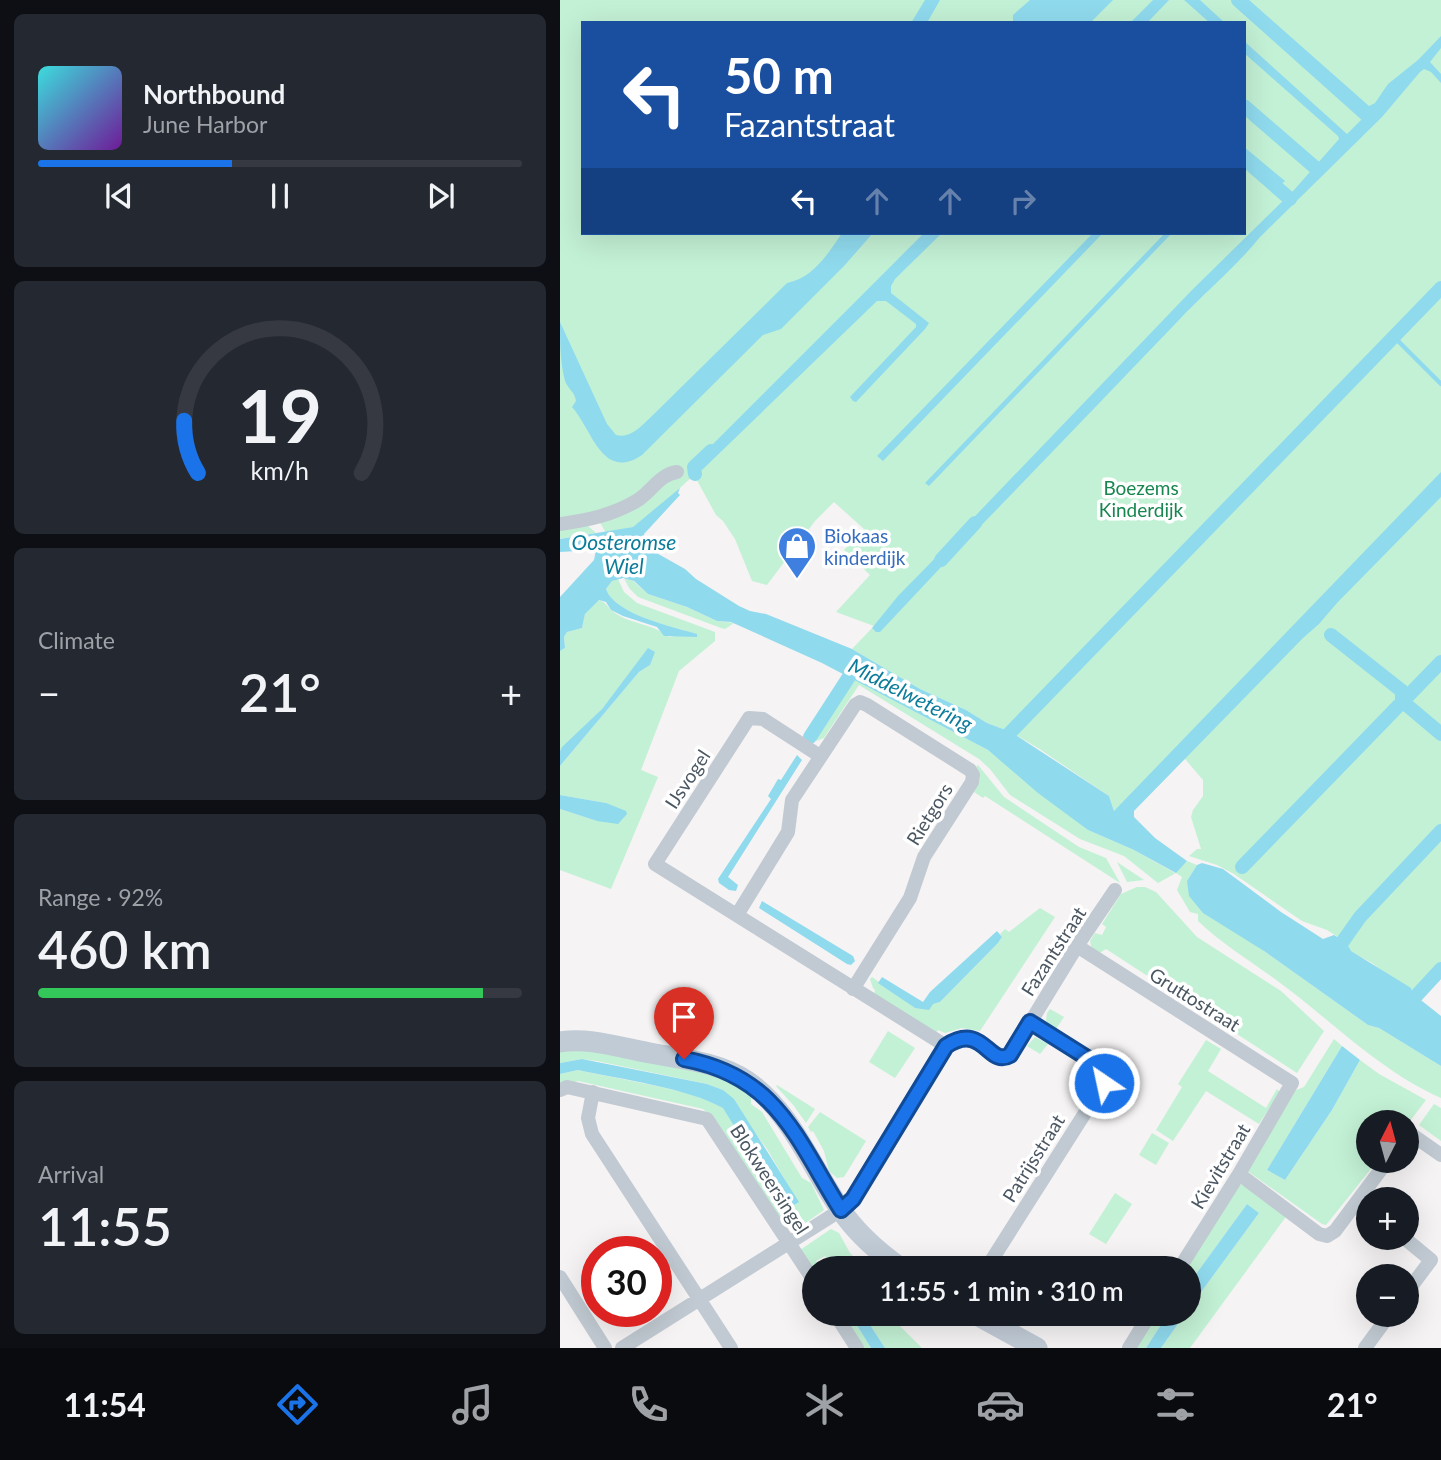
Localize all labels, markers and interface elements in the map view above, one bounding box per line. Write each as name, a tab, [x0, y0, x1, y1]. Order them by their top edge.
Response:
text: 50 m	[724, 46, 834, 104]
icon: left	[609, 49, 700, 140]
text: Northbound	[143, 78, 285, 110]
text: Fazantstraat	[724, 105, 895, 144]
text: June Harbor	[143, 110, 267, 138]
icon: previous	[100, 177, 138, 215]
icon: pause	[261, 177, 299, 215]
icon: next	[422, 177, 460, 215]
icon: left	[785, 182, 823, 220]
icon: ahead	[858, 182, 896, 220]
icon: ahead	[931, 182, 969, 220]
icon: right	[1004, 182, 1042, 220]
text: 19	[238, 372, 322, 460]
text: km/h	[251, 455, 309, 485]
park label: Boezems Kinderdijk	[1099, 476, 1184, 521]
place label: Biokaas kinderdijk	[824, 524, 906, 569]
shop icon: Biokaas kinderdijk	[776, 525, 818, 580]
water label: Oosteromse Wiel	[572, 529, 676, 578]
text: Climate	[38, 626, 115, 654]
water label: Middelwetering	[845, 652, 978, 736]
text: 21°	[239, 661, 321, 723]
text: −	[38, 670, 60, 716]
text: +	[500, 670, 522, 716]
street label: IJsvogel	[660, 745, 714, 813]
street label: Rietgors	[901, 779, 957, 849]
text: Range · 92%	[38, 883, 163, 911]
street label: Fazantstraat	[1016, 902, 1090, 1000]
text: 460 km	[38, 918, 212, 980]
street label: Gruttostraat	[1146, 962, 1245, 1036]
pin	[654, 987, 714, 1059]
icon: arrive	[665, 998, 703, 1036]
position arrow	[1067, 1046, 1141, 1120]
street label: Patrijsstraat	[997, 1110, 1069, 1206]
north arrow	[1356, 1110, 1419, 1172]
map controls	[1356, 1110, 1419, 1327]
street label: Kievitstraat	[1186, 1119, 1255, 1213]
street label: Blokweersingel	[726, 1120, 814, 1238]
text: Arrival	[38, 1160, 104, 1188]
button: +	[1356, 1187, 1419, 1250]
text: 11:55	[38, 1195, 172, 1257]
speed limit sign: 30	[581, 1236, 672, 1327]
button: −	[1356, 1264, 1419, 1327]
text: 11:55 · 1 min · 310 m	[879, 1275, 1124, 1307]
icon: directions	[273, 1380, 322, 1429]
icon: music	[448, 1380, 497, 1429]
icon: phone	[624, 1380, 673, 1429]
icon: climate	[800, 1380, 849, 1429]
icon: car	[976, 1380, 1025, 1429]
icon: filters	[1151, 1380, 1200, 1429]
text: 11:54	[63, 1385, 146, 1424]
text: 21°	[1327, 1385, 1378, 1424]

